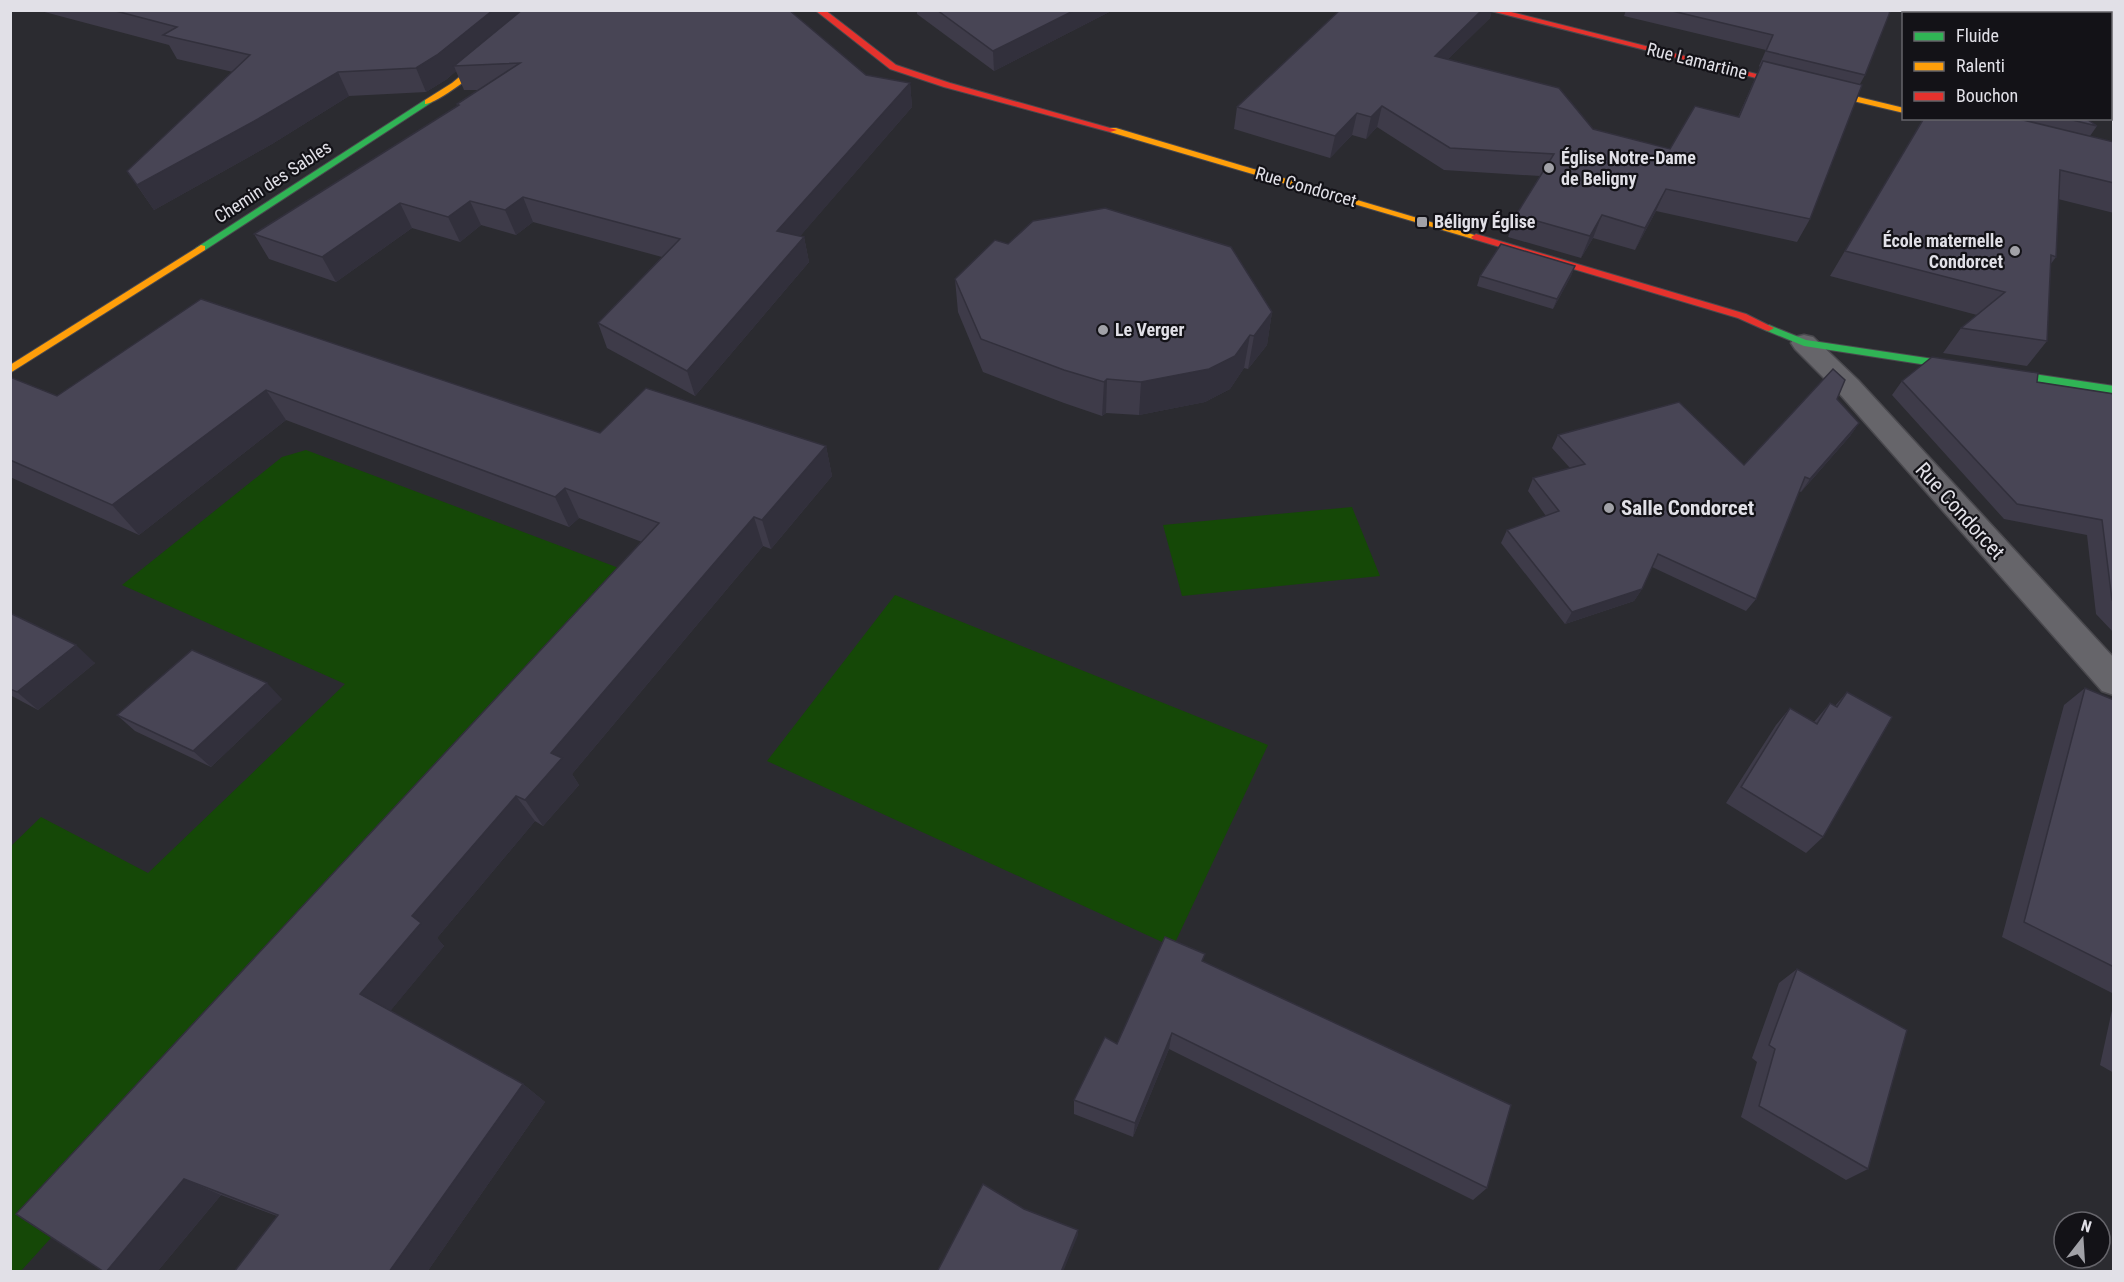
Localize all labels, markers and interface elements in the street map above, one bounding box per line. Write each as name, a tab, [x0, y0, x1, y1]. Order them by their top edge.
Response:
legend	[1902, 12, 2112, 120]
text: Fluide	[1956, 25, 1999, 46]
street label: Rue Lamartine	[1645, 38, 1749, 83]
text: Ralenti	[1956, 55, 2005, 76]
text: Bouchon	[1956, 85, 2018, 106]
street label: Chemin des Sables	[210, 136, 335, 227]
place label: Église Notre-Dame de Beligny	[1561, 147, 1696, 189]
marker: Église Notre-Dame de Beligny	[1542, 161, 1556, 175]
street label: Rue Condorcet	[1253, 162, 1359, 211]
place label: Béligny Église	[1434, 211, 1536, 232]
marker: Béligny Église	[1415, 215, 1429, 229]
place label: École maternelle Condorcet	[1883, 230, 2003, 272]
marker: École maternelle Condorcet	[2008, 244, 2022, 258]
place label: Le Verger	[1115, 319, 1184, 340]
marker: Le Verger	[1096, 323, 1110, 337]
street label: Rue Condorcet	[1910, 458, 2010, 564]
place label: Salle Condorcet	[1621, 496, 1754, 520]
marker: Salle Condorcet	[1602, 501, 1616, 515]
north arrow	[2052, 1210, 2112, 1270]
text: N	[2079, 1216, 2094, 1237]

